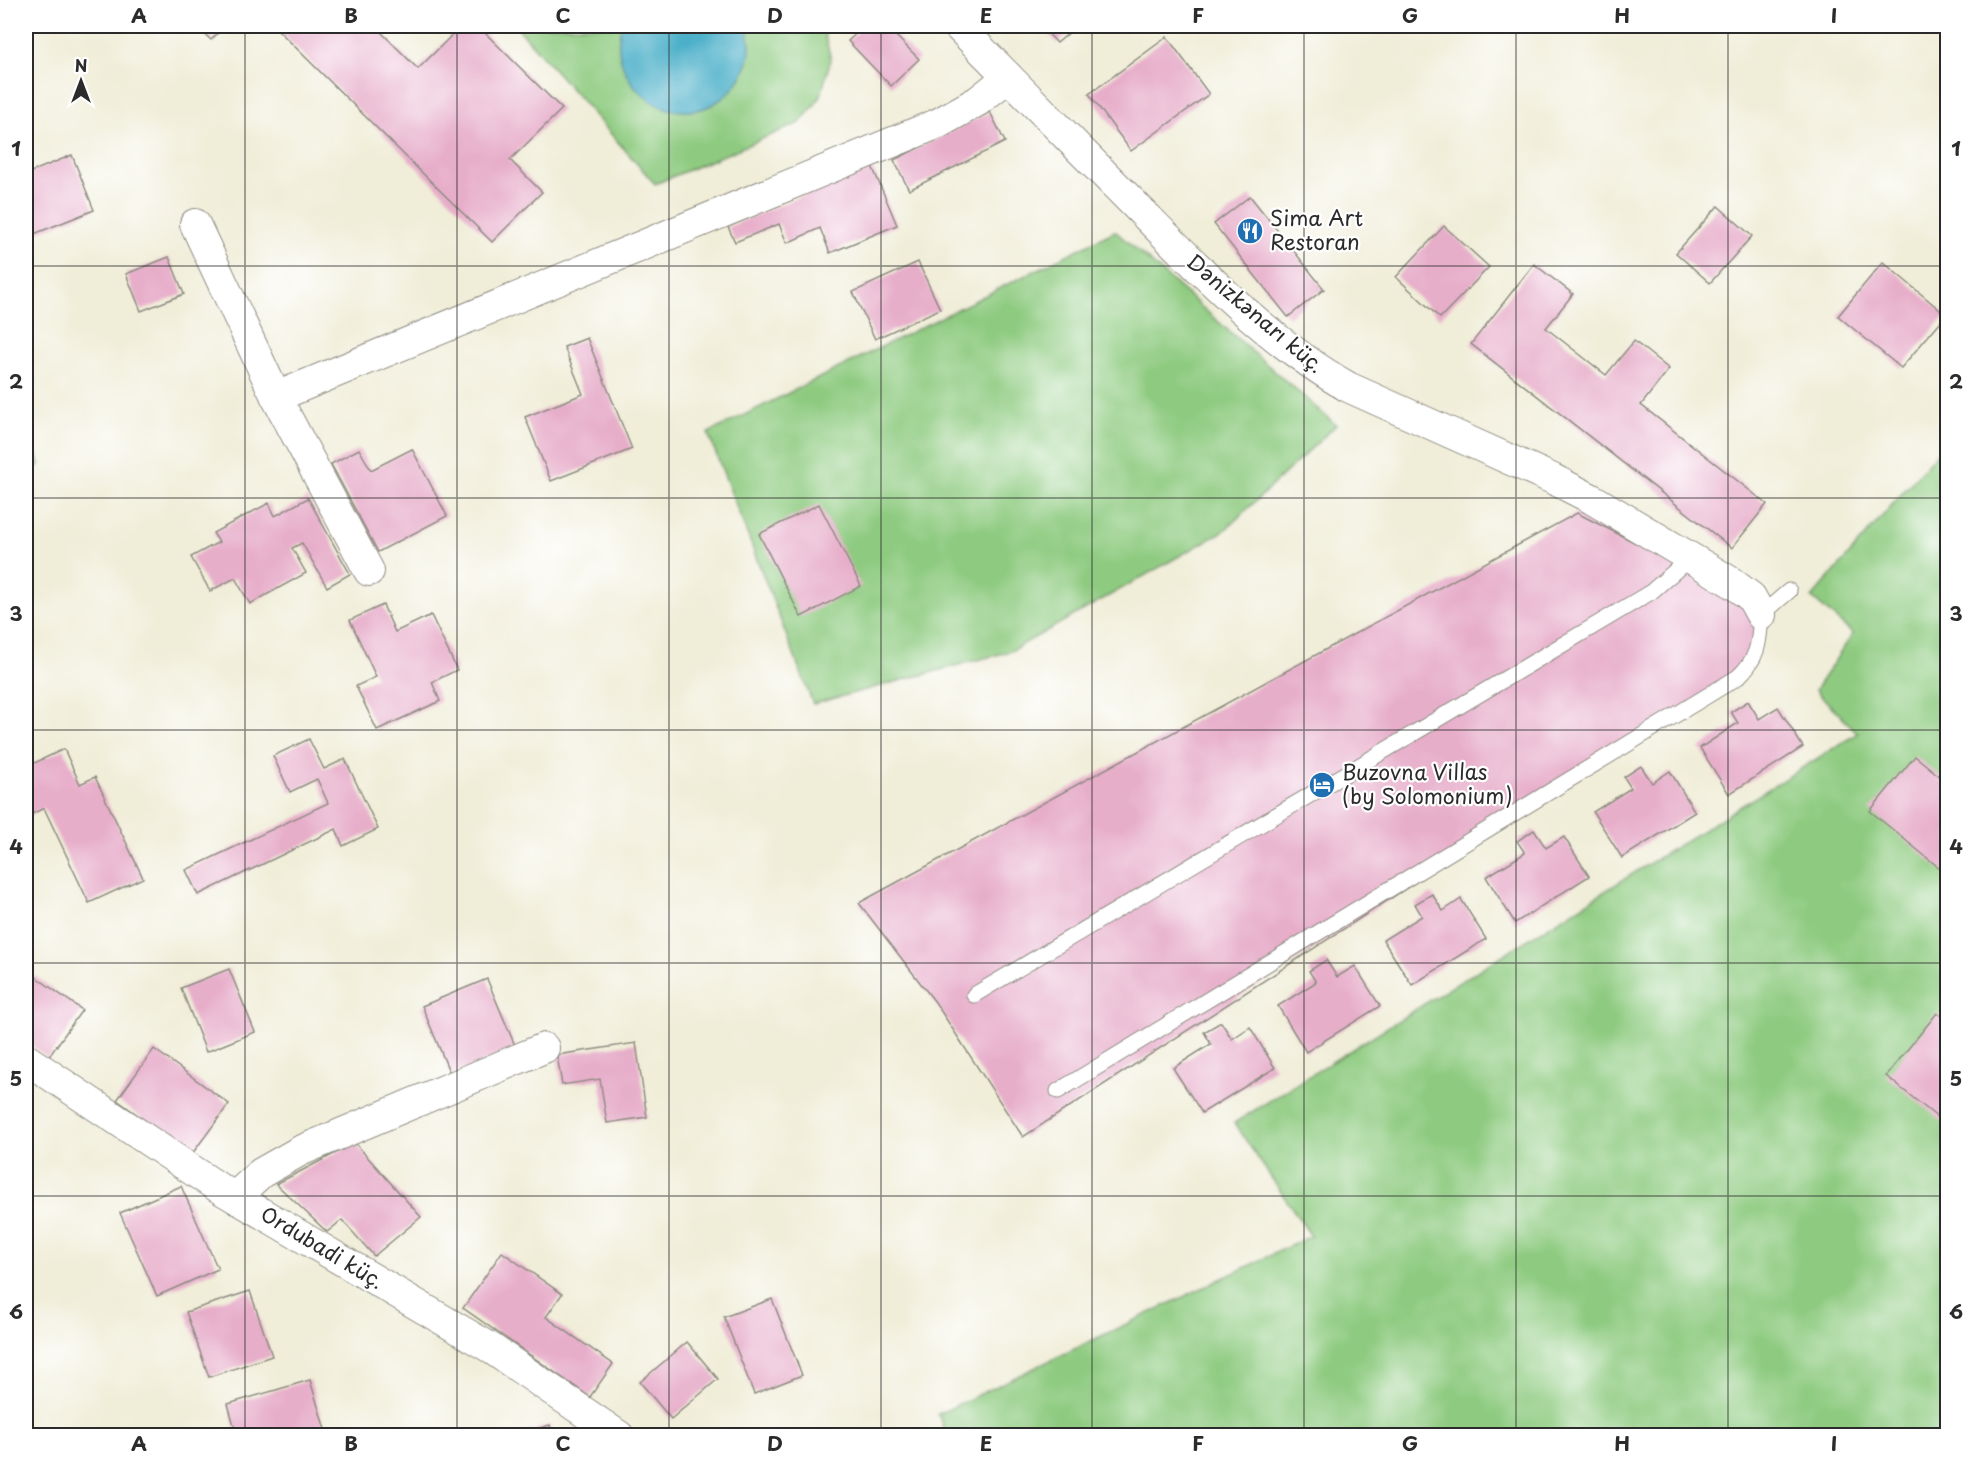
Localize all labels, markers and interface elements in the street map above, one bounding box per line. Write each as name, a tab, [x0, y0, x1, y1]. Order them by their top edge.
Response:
text: A	[131, 0, 147, 30]
text: B	[344, 0, 358, 30]
text: C	[555, 0, 571, 30]
text: D	[767, 0, 783, 30]
text: E	[980, 0, 992, 30]
text: F	[1192, 0, 1204, 30]
text: G	[1402, 0, 1418, 30]
text: H	[1614, 0, 1630, 30]
text: I	[1831, 0, 1837, 30]
north arrow	[51, 51, 111, 111]
text: N	[75, 53, 87, 77]
text: 1	[11, 133, 21, 163]
text: 1	[1951, 133, 1961, 163]
place label: Sima Art Restoran	[1270, 201, 1363, 257]
restaurant icon: Sima Art Restoran	[1235, 216, 1265, 246]
street label: Dənizkənarı küç.	[1180, 245, 1332, 380]
text: 2	[9, 366, 23, 396]
text: 2	[1949, 366, 1963, 396]
text: 3	[9, 598, 23, 628]
text: 3	[1949, 598, 1963, 628]
place label: Buzovna Villas (by Solomonium)	[1342, 755, 1513, 811]
hotel icon: Buzovna Villas (by Solomonium)	[1307, 770, 1337, 800]
text: 4	[9, 831, 23, 861]
text: 4	[1949, 831, 1963, 861]
text: 5	[10, 1063, 22, 1093]
text: 5	[1950, 1063, 1962, 1093]
street label: Ordubadi küç.	[255, 1197, 391, 1296]
text: 6	[9, 1296, 23, 1326]
text: 6	[1949, 1296, 1963, 1326]
text: A	[131, 1428, 147, 1458]
text: B	[344, 1428, 358, 1458]
text: C	[555, 1428, 571, 1458]
text: D	[767, 1428, 783, 1458]
text: E	[980, 1428, 992, 1458]
text: F	[1192, 1428, 1204, 1458]
text: G	[1402, 1428, 1418, 1458]
text: H	[1614, 1428, 1630, 1458]
text: I	[1831, 1428, 1837, 1458]

